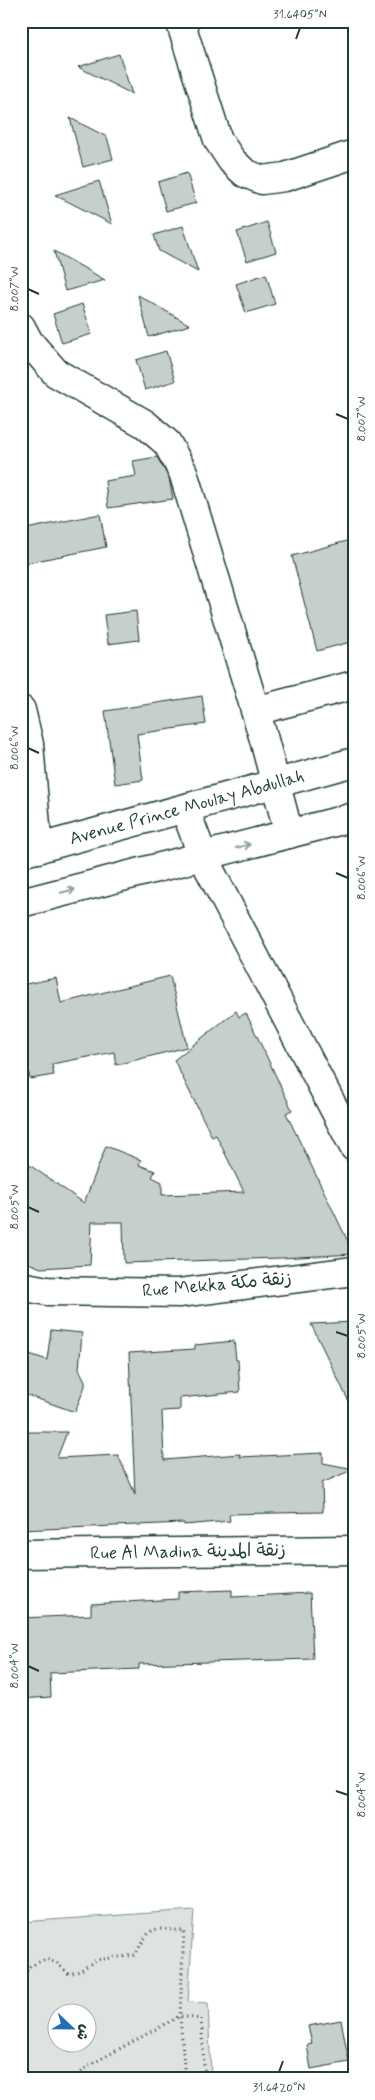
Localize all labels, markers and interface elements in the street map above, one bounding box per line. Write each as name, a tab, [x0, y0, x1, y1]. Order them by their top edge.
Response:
text: 31.6405°N	[273, 7, 327, 23]
text: 8.007°W	[7, 266, 23, 311]
text: 8.007°W	[354, 396, 370, 441]
text: 8.006°W	[7, 726, 23, 770]
street label: Avenue Prince Moulay Abdullah	[67, 764, 307, 851]
one-way arrow	[234, 841, 250, 850]
text: 8.006°W	[354, 856, 370, 900]
one-way arrow	[60, 886, 76, 895]
text: 8.005°W	[7, 1185, 23, 1229]
street label: Rue Mekka زنقة مكة	[141, 1267, 293, 1303]
text: 8.005°W	[354, 1314, 370, 1358]
street label: Rue Al Madina زنقة المدينة	[90, 1538, 286, 1566]
text: 8.004°W	[7, 1643, 23, 1689]
text: 8.004°W	[354, 1772, 370, 1818]
north arrow	[48, 2002, 98, 2052]
text: ش	[72, 2022, 94, 2043]
text: 31.6420°N	[253, 2080, 305, 2096]

